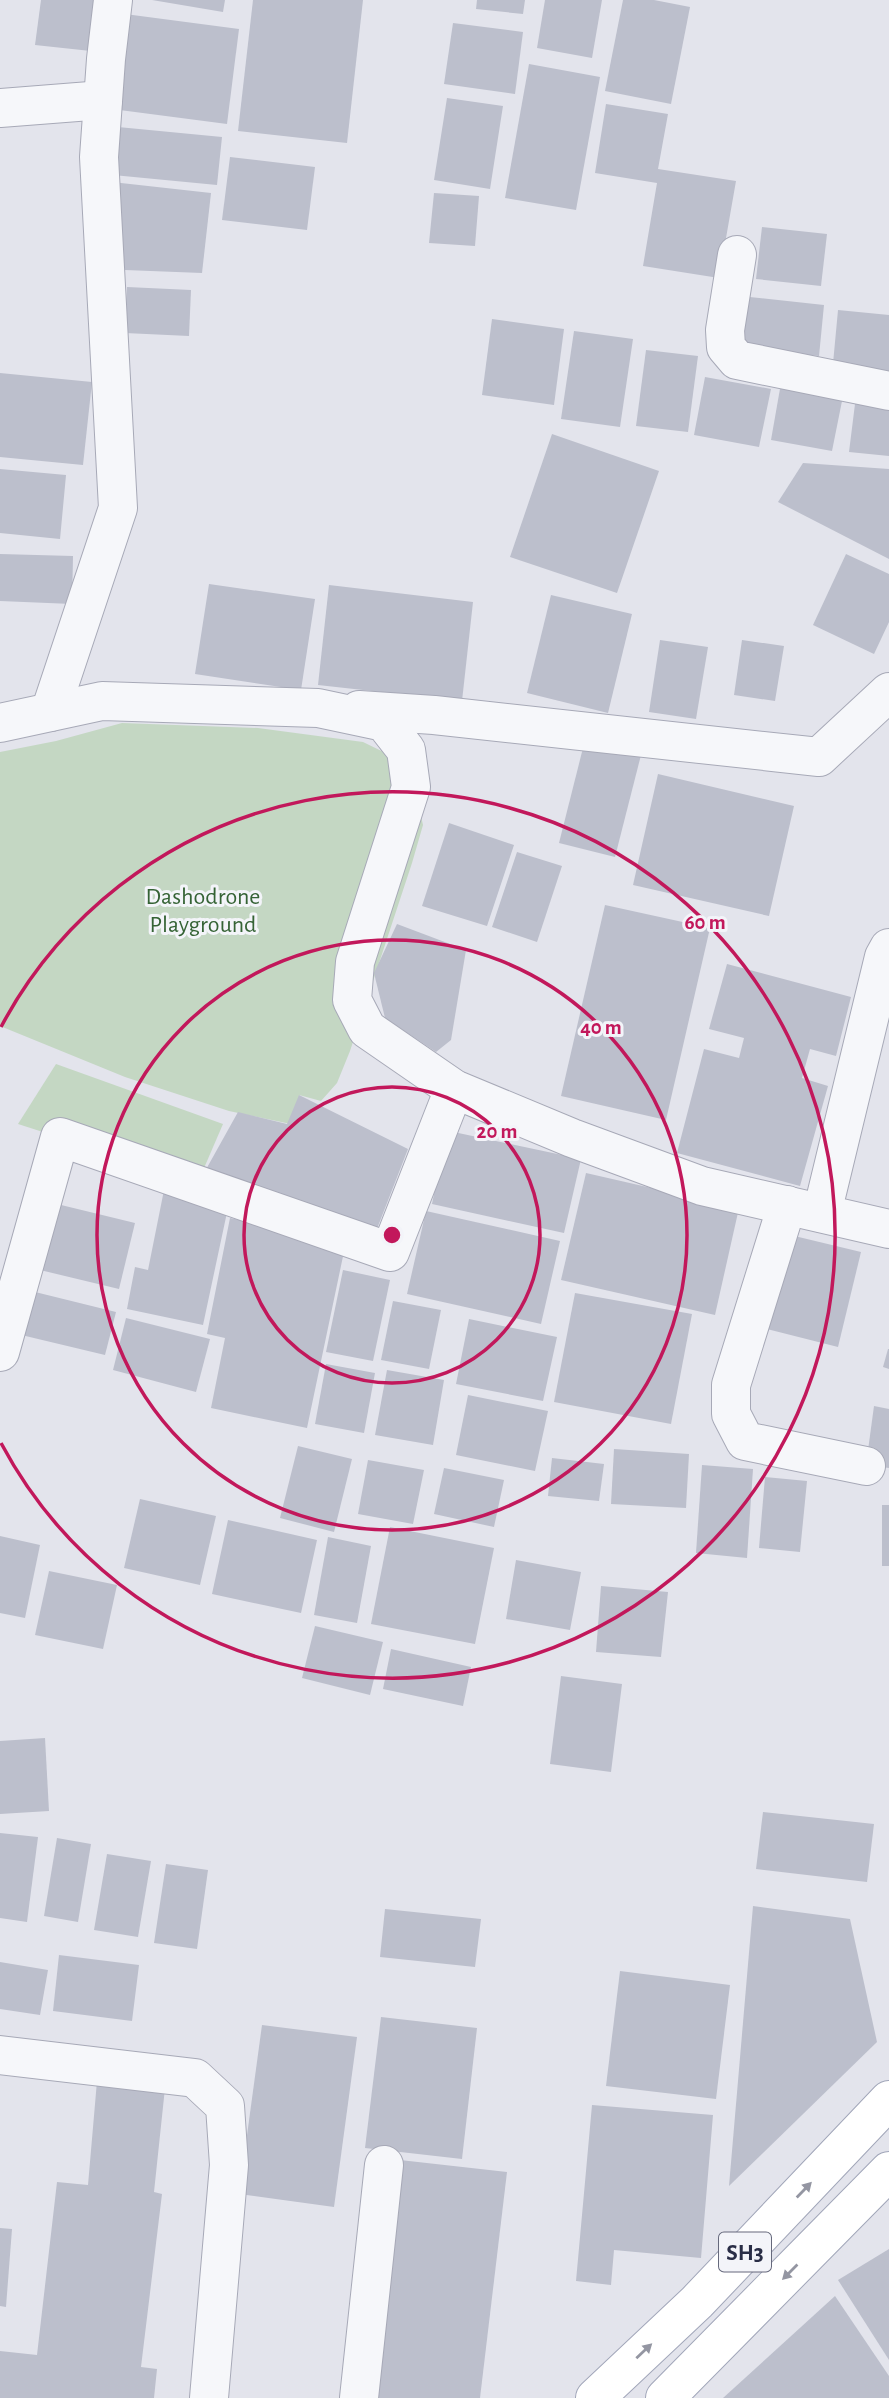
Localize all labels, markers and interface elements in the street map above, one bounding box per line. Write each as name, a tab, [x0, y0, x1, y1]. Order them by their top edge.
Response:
park label: Dashodrone Playground	[146, 885, 260, 937]
text: 60 m	[684, 912, 726, 933]
text: 40 m	[580, 1017, 622, 1038]
text: 20 m	[477, 1121, 517, 1142]
centre of rings	[380, 1223, 404, 1247]
one-way arrow	[796, 2181, 813, 2198]
road number: SH3	[719, 2232, 771, 2272]
one-way arrow	[782, 2264, 799, 2280]
one-way arrow	[635, 2344, 652, 2360]

